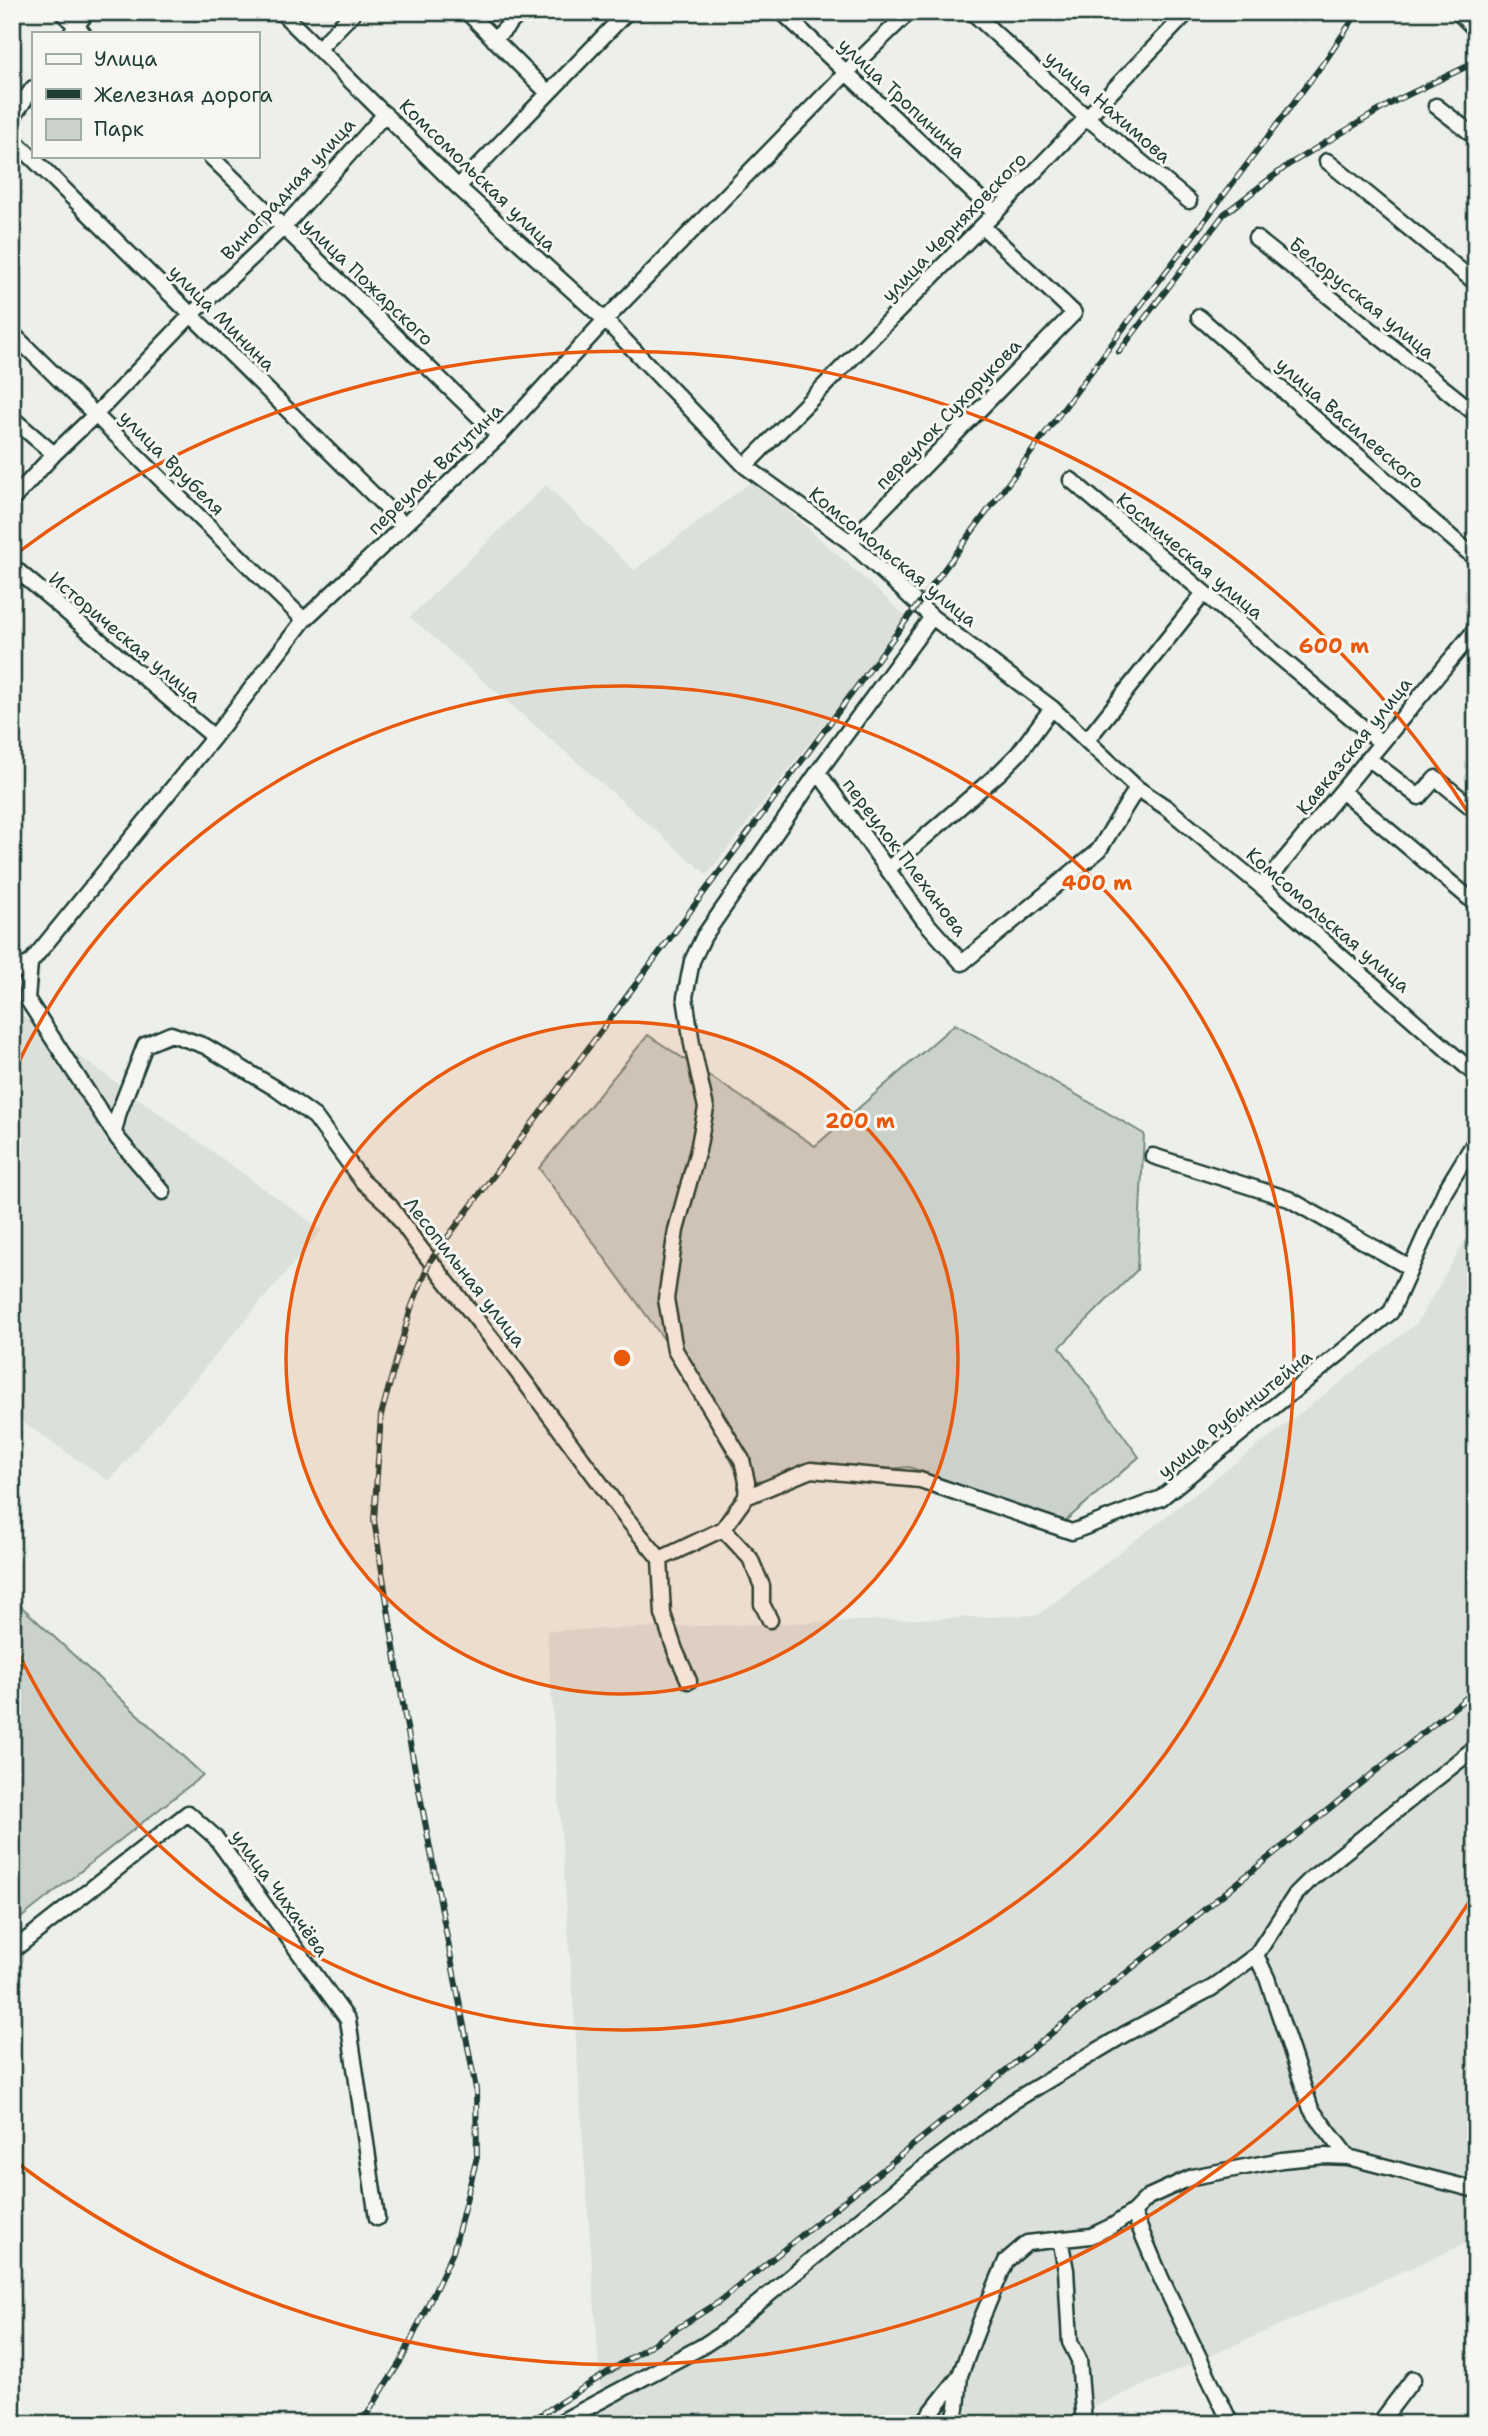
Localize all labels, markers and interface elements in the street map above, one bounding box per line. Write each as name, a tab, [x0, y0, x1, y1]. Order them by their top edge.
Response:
legend	[32, 32, 259, 158]
street label: улица Тропинина	[833, 32, 971, 164]
text: Улица	[94, 45, 157, 73]
street label: улица Нахимова	[1039, 45, 1177, 169]
text: Железная дорога	[94, 81, 273, 109]
street label: Комсомольская улица	[394, 93, 562, 257]
street label: Виноградная улица	[215, 112, 361, 266]
text: Парк	[94, 115, 144, 143]
street label: улица Черняховского	[876, 147, 1032, 307]
street label: улица Пожарского	[297, 213, 439, 351]
street label: Белорусская улица	[1284, 231, 1440, 365]
street label: улица Минина	[163, 259, 281, 377]
street label: переулок Сухорукова	[870, 333, 1027, 495]
street label: улица Василевского	[1271, 352, 1429, 494]
street label: переулок Ватутина	[362, 398, 508, 540]
street label: улица Врубеля	[114, 405, 230, 521]
street label: Комсомольская улица	[804, 481, 982, 633]
street label: Космическая улица	[1111, 487, 1269, 625]
street label: Историческая улица	[44, 566, 206, 708]
text: 600 m	[1299, 632, 1369, 660]
street label: Кавказская улица	[1291, 672, 1417, 820]
street label: переулок Плеханова	[837, 773, 973, 941]
street label: Комсомольская улица	[1241, 842, 1415, 998]
text: 400 m	[1062, 869, 1132, 897]
text: 200 m	[825, 1107, 895, 1135]
street label: Лесопильная улица	[398, 1192, 532, 1352]
street label: улица Рубинштейна	[1153, 1344, 1317, 1484]
centre of rings	[610, 1346, 634, 1370]
street label: улица Чихачёва	[225, 1824, 335, 1962]

